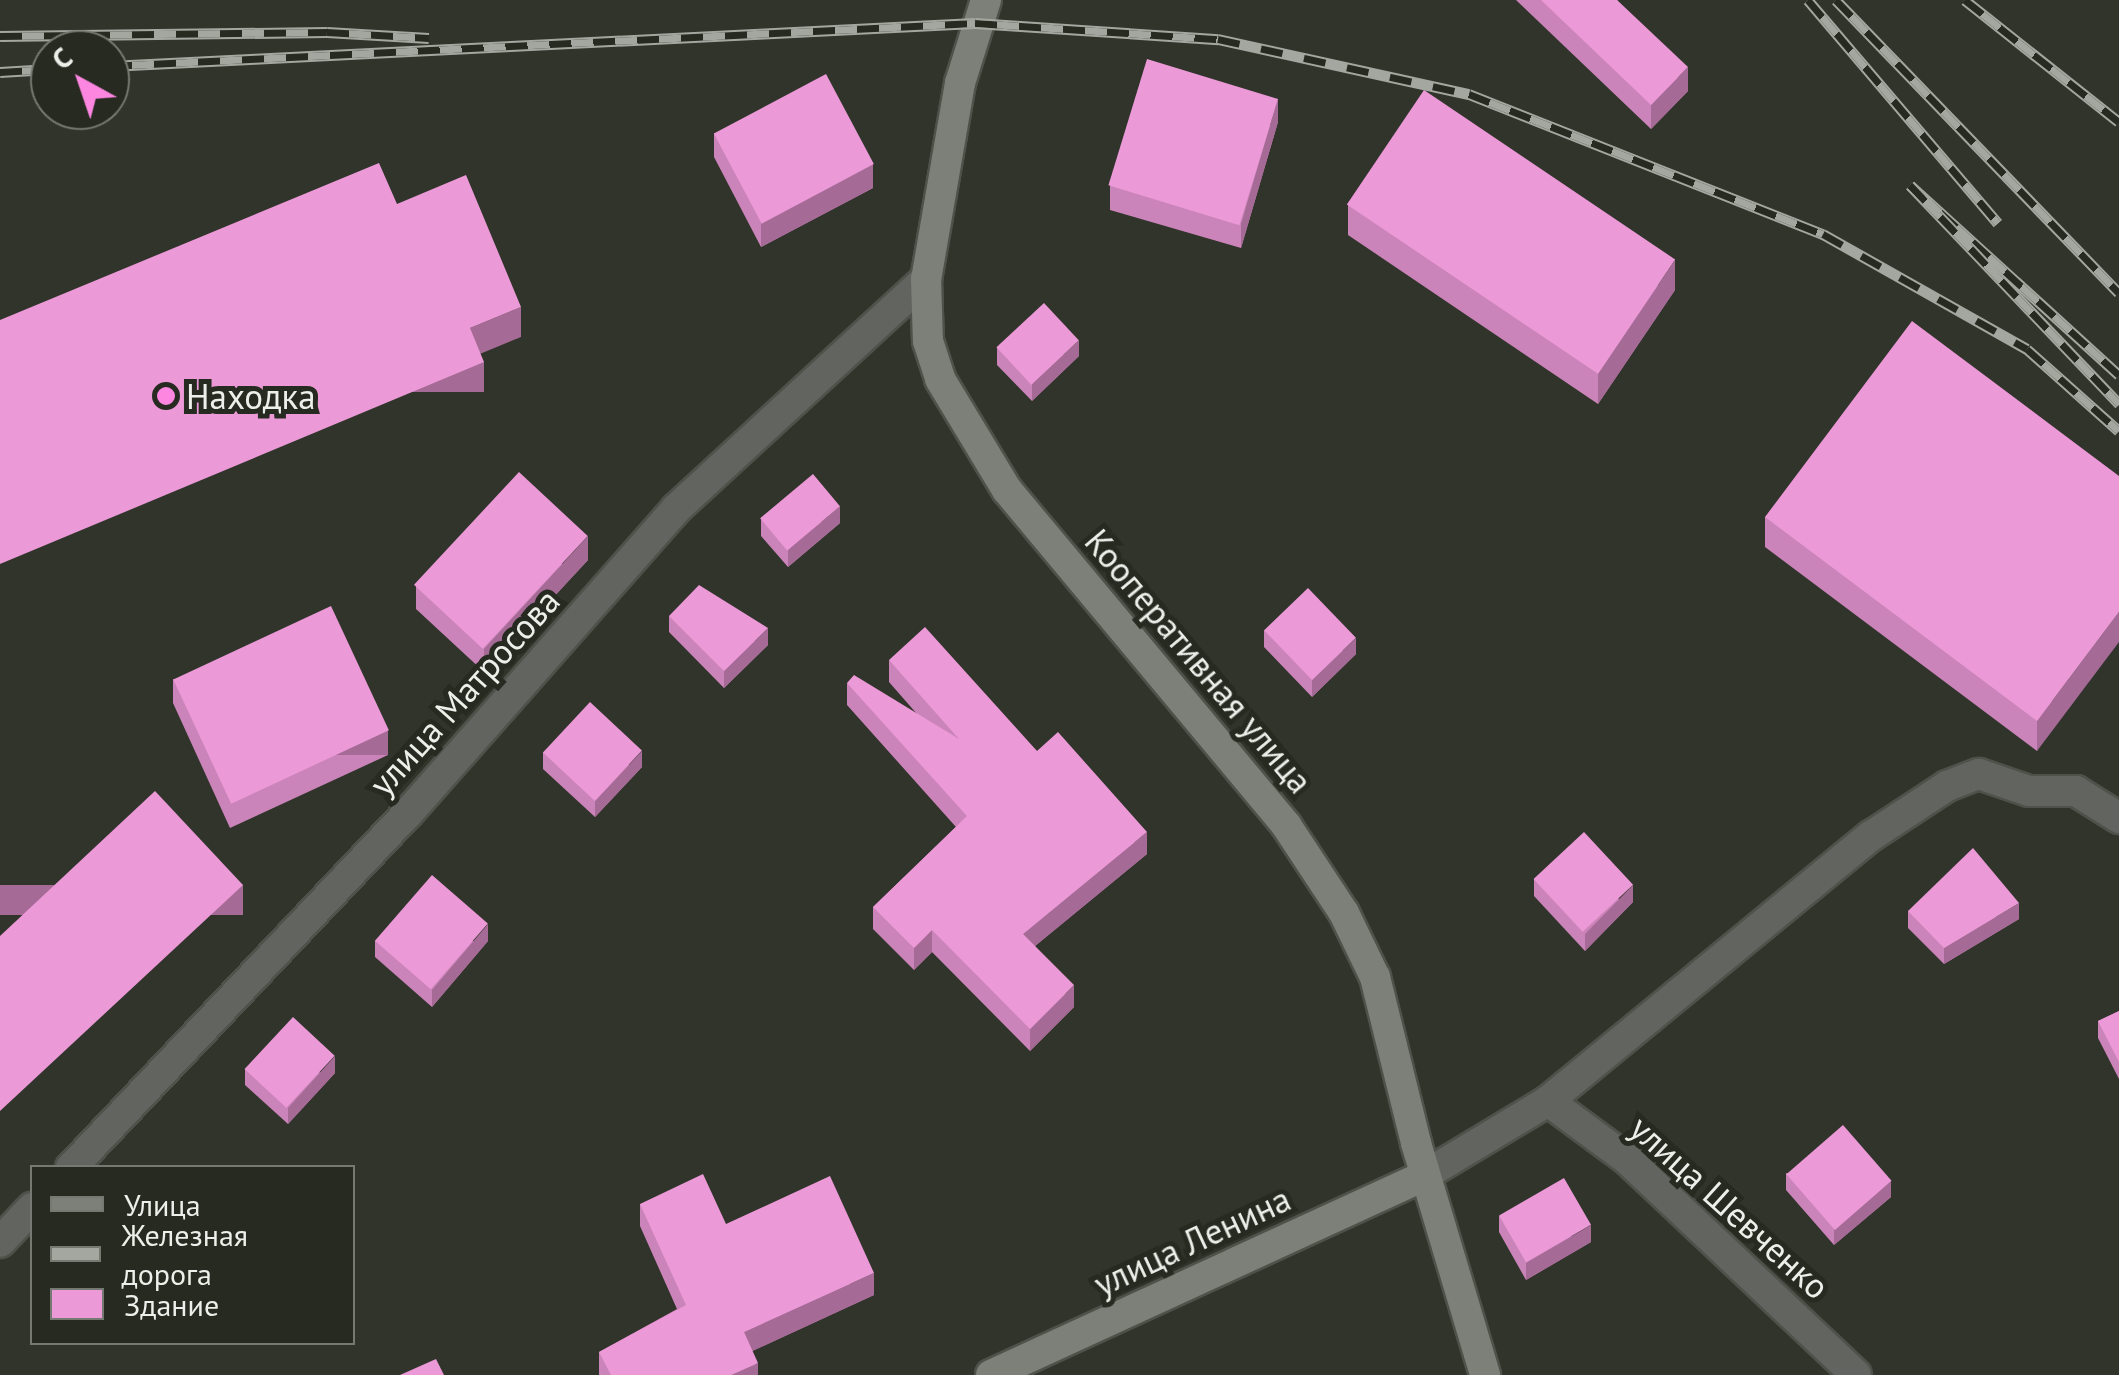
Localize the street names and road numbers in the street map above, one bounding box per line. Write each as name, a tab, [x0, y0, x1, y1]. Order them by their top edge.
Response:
street label: Кооперативная улица	[1076, 521, 1322, 801]
street label: улица Матросова	[360, 580, 568, 804]
street label: улица Шевченко	[1622, 1107, 1838, 1307]
street label: улица Ленина	[1087, 1177, 1297, 1305]

